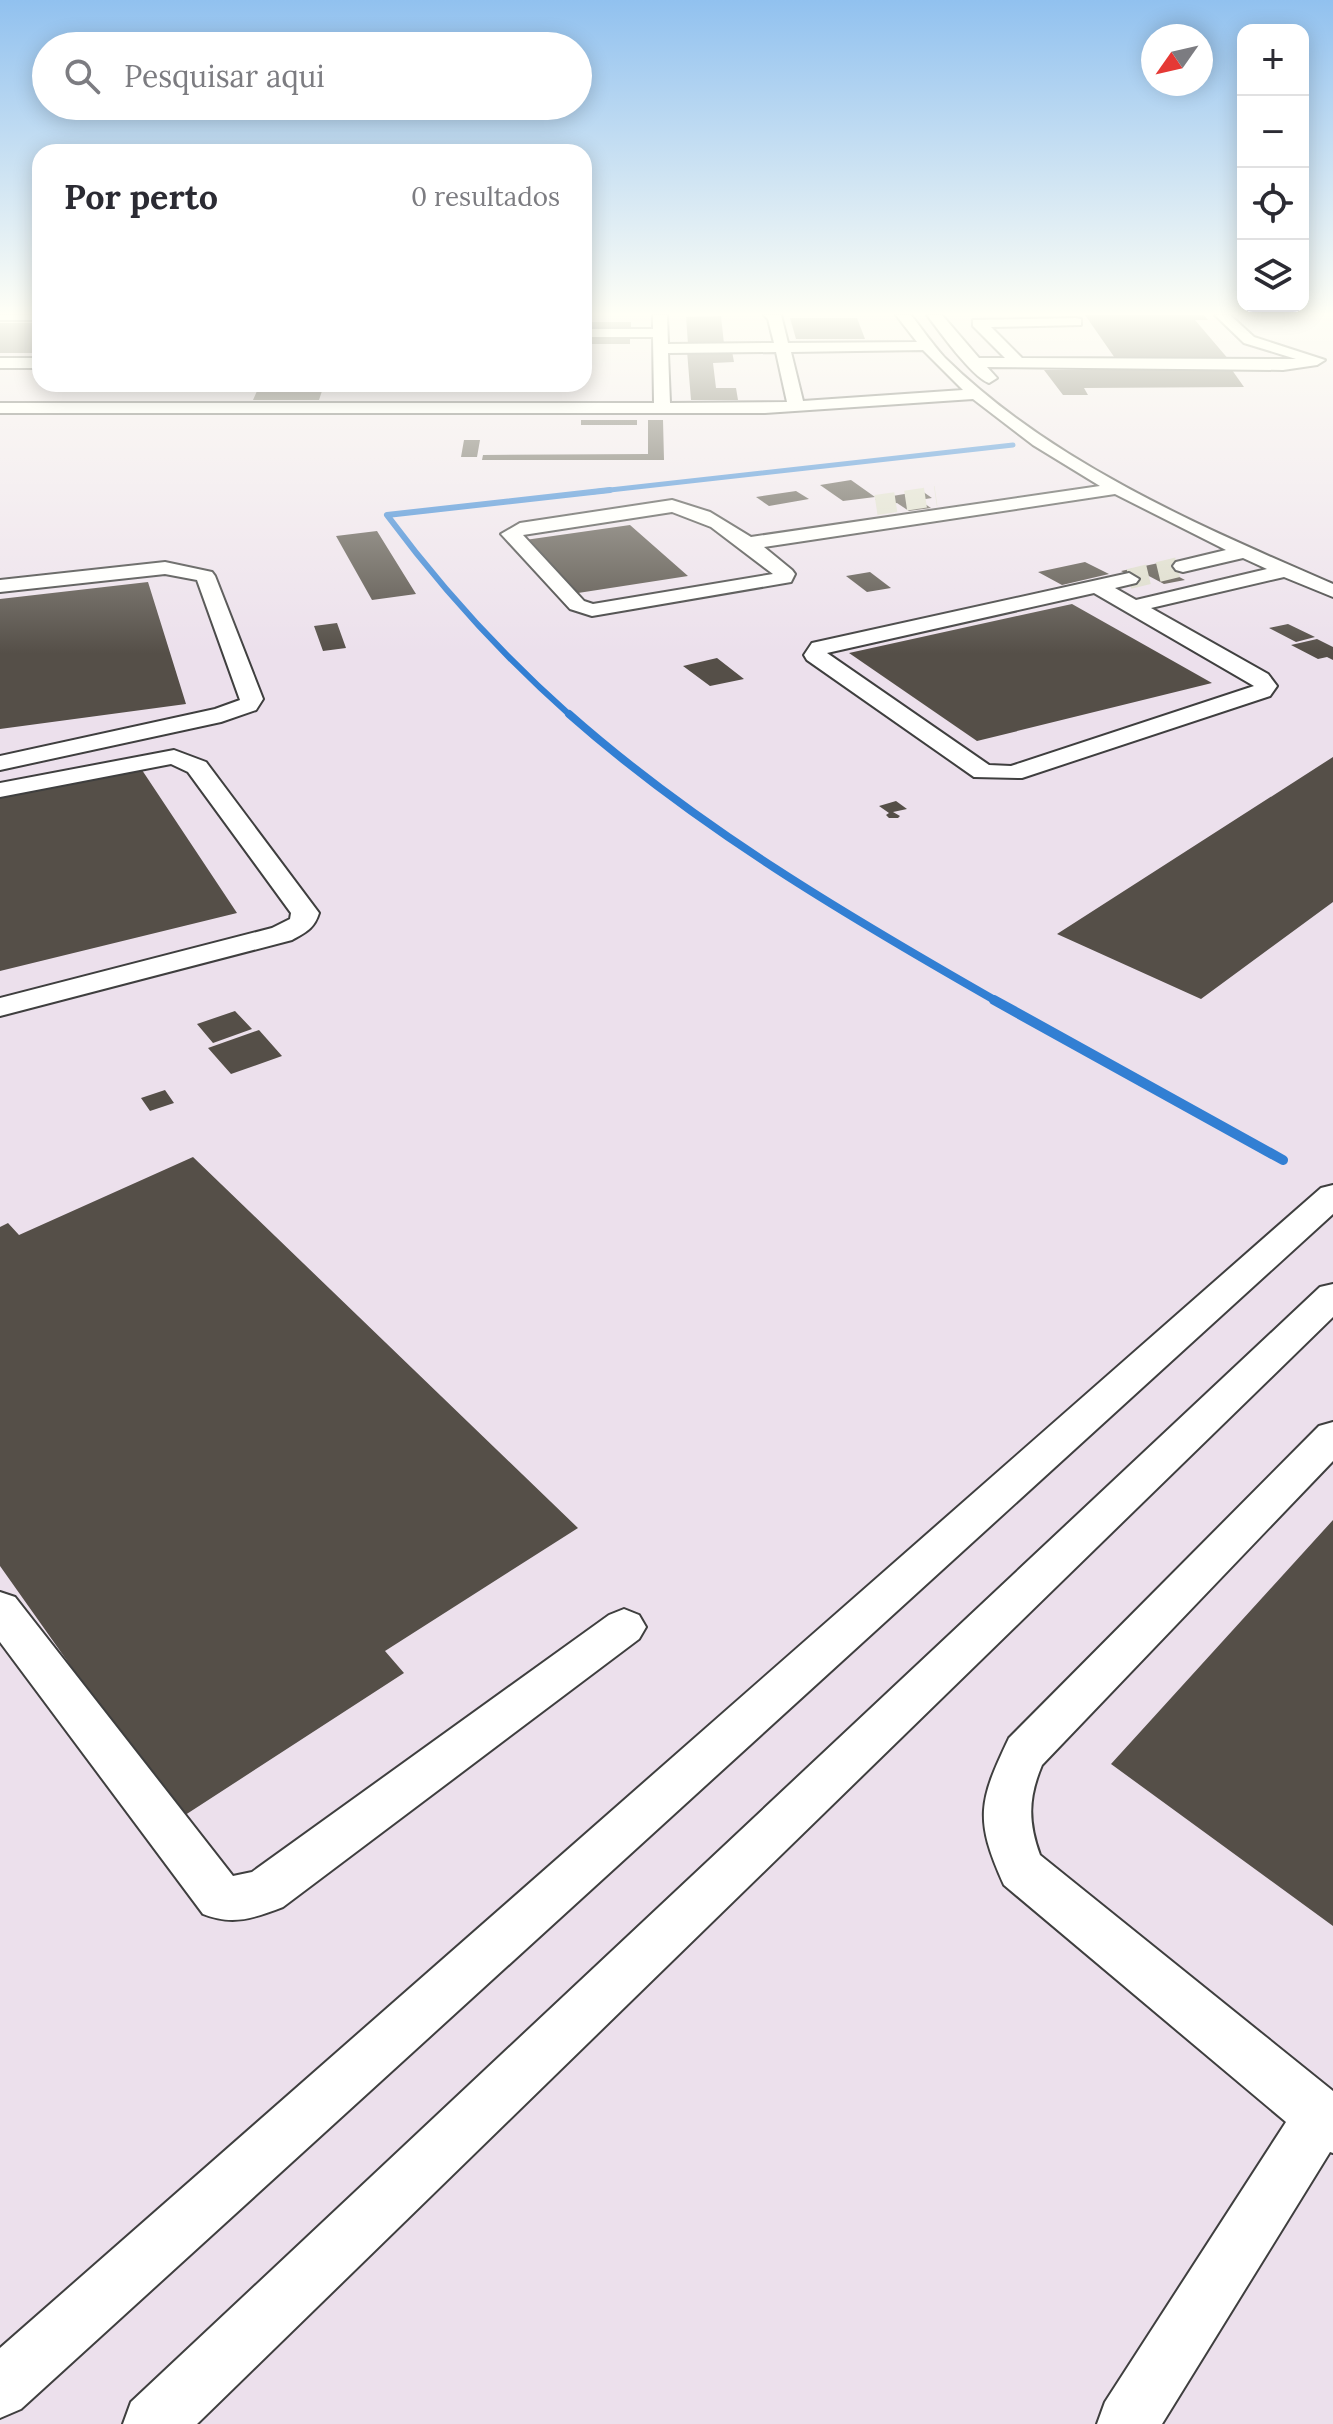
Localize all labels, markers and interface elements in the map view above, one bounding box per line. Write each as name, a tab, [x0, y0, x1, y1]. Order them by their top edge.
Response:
north arrow	[1141, 24, 1213, 96]
map controls	[1237, 24, 1309, 312]
button: +	[1237, 24, 1309, 96]
search box	[32, 32, 592, 120]
icon: search	[60, 54, 104, 98]
text: Pesquisar aqui	[124, 57, 325, 95]
button: −	[1237, 96, 1309, 168]
button: locate	[1237, 168, 1309, 240]
text: Por perto	[64, 175, 218, 218]
text: 0 resultados	[411, 180, 560, 213]
button: layers	[1237, 240, 1309, 312]

